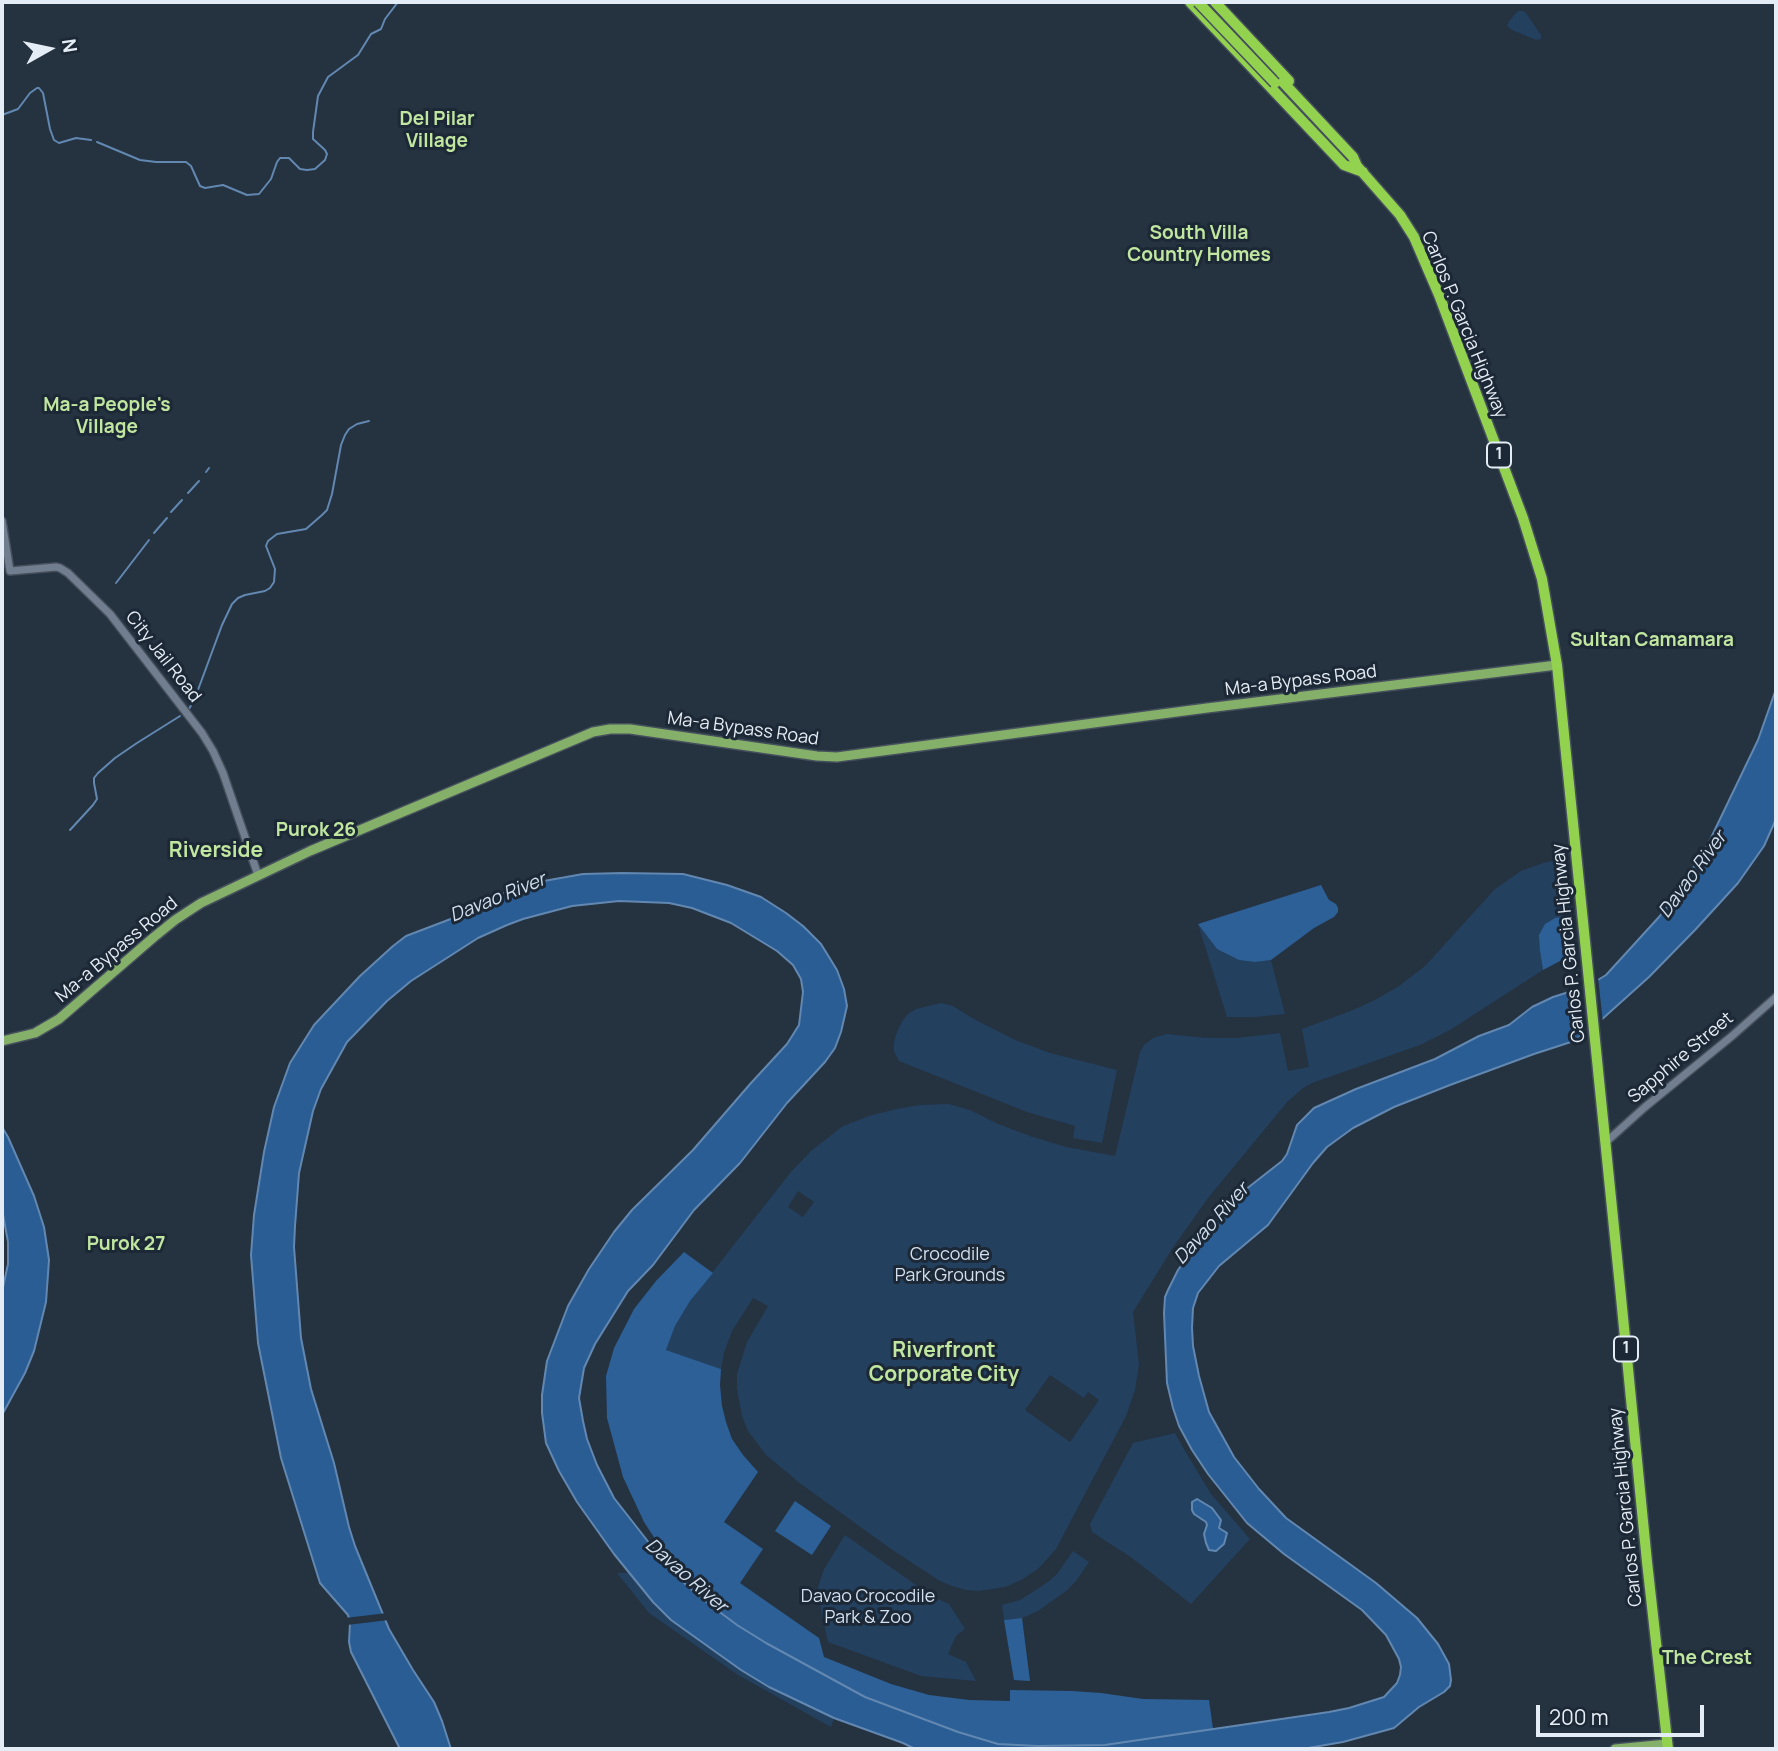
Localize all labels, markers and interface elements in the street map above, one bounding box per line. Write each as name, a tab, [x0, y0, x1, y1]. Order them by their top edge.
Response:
north arrow	[14, 14, 84, 84]
text: N	[56, 37, 84, 54]
district label: Del Pilar Village	[399, 109, 475, 153]
district label: South Villa Country Homes	[1127, 223, 1271, 267]
street label: Carlos P. Garcia Highway	[1417, 228, 1511, 422]
district label: Ma-a People's Village	[43, 395, 171, 439]
road number: 1	[1487, 442, 1511, 468]
street label: City Jail Road	[121, 607, 205, 707]
district label: Sultan Camamara	[1570, 630, 1734, 652]
street label: Ma-a Bypass Road	[1224, 661, 1378, 701]
street label: Ma-a Bypass Road	[666, 708, 820, 750]
district label: Purok 26	[276, 820, 356, 842]
water label: Davao River	[1654, 827, 1732, 923]
district label: Riverside	[169, 838, 263, 864]
street label: Carlos P. Garcia Highway	[1548, 842, 1590, 1044]
water label: Davao River	[447, 868, 549, 928]
street label: Ma-a Bypass Road	[52, 893, 182, 1007]
street label: Sapphire Street	[1624, 1008, 1738, 1108]
water label: Davao River	[1170, 1179, 1254, 1269]
district label: Purok 27	[87, 1234, 165, 1256]
park label: Crocodile Park Grounds	[895, 1244, 1005, 1286]
road number: 1	[1614, 1336, 1638, 1362]
district label: Riverfront Corporate City	[869, 1338, 1019, 1388]
street label: Carlos P. Garcia Highway	[1605, 1406, 1647, 1608]
water label: Davao River	[640, 1534, 732, 1618]
park label: Davao Crocodile Park & Zoo	[801, 1586, 935, 1628]
district label: The Crest	[1662, 1648, 1752, 1670]
scale bar	[1540, 1692, 1708, 1736]
text: 200 m	[1549, 1703, 1609, 1731]

